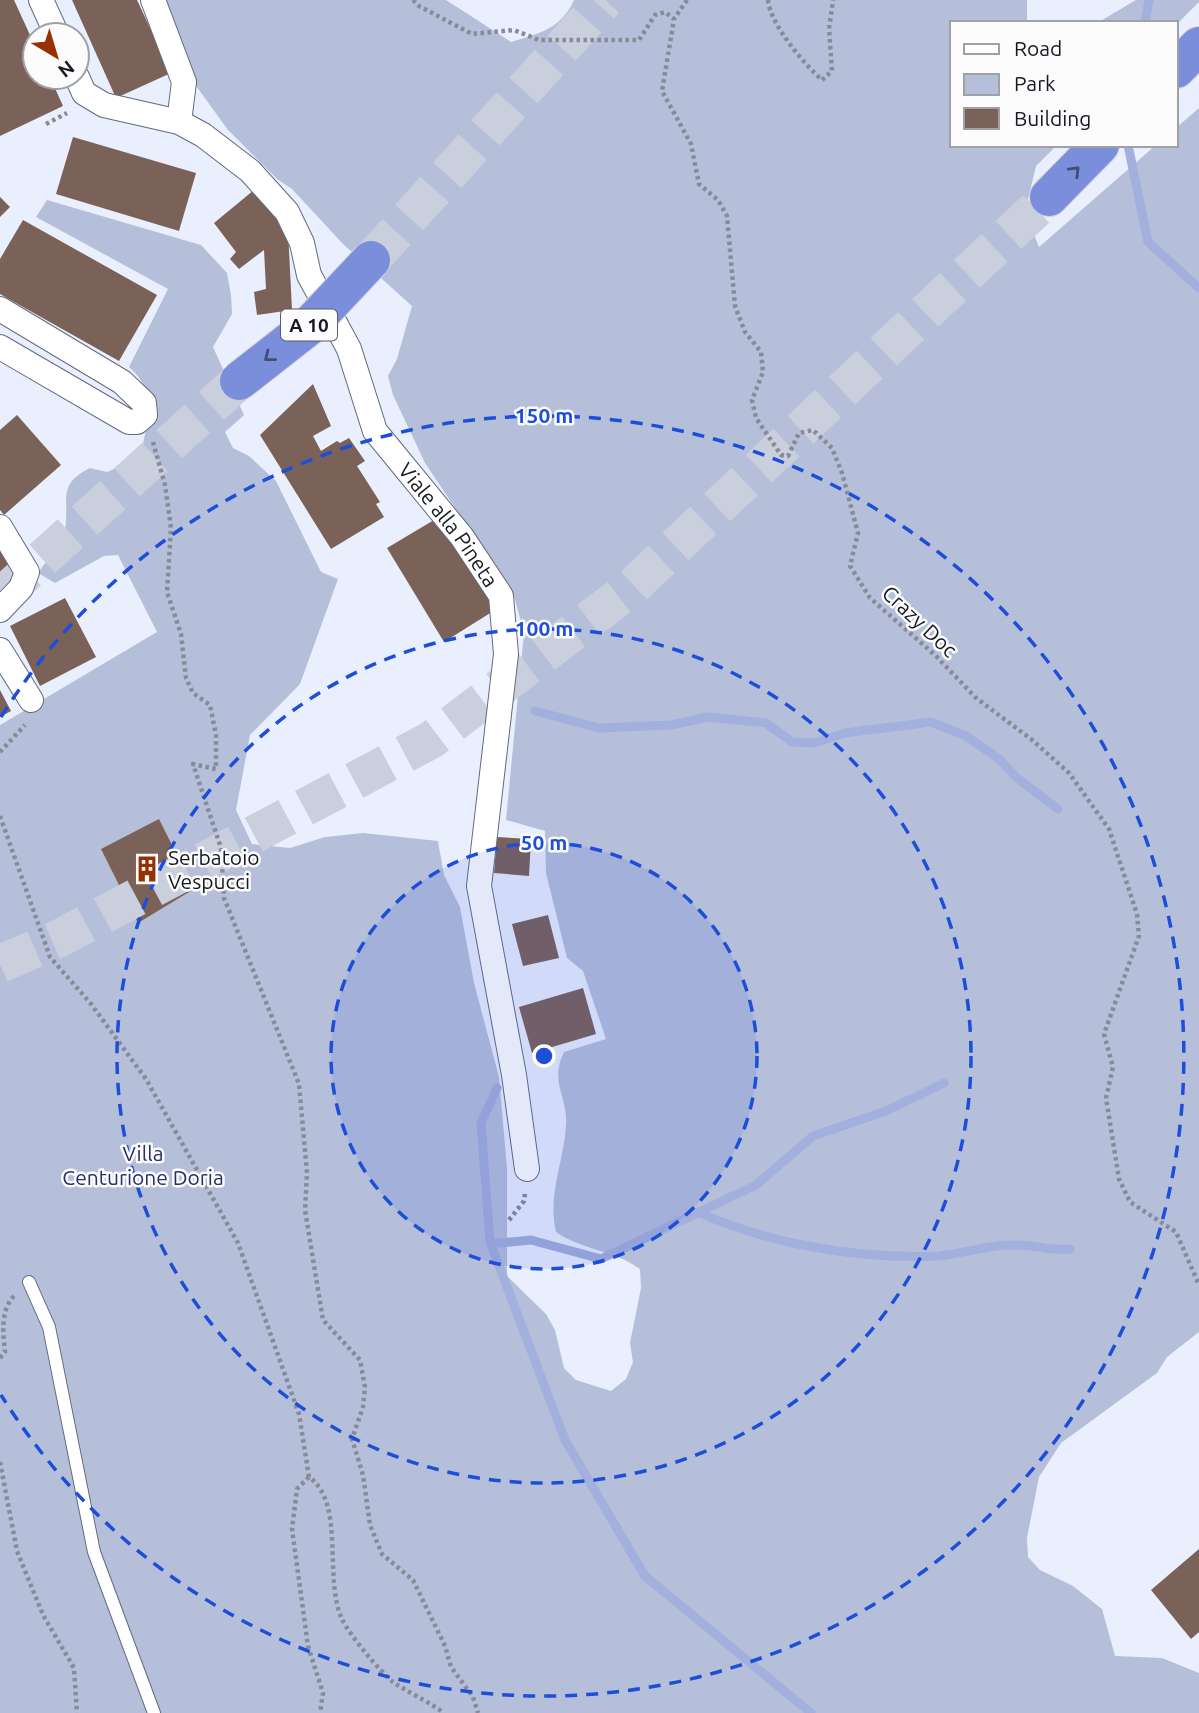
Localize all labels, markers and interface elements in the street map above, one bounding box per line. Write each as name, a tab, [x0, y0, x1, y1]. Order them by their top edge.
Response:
north arrow	[21, 21, 91, 91]
legend	[950, 21, 1178, 147]
text: Road	[1014, 36, 1062, 60]
text: N	[54, 56, 79, 82]
text: Park	[1014, 71, 1056, 95]
text: Building	[1014, 106, 1091, 130]
one-way arrow	[1066, 166, 1079, 179]
road number: A 10	[281, 310, 337, 340]
one-way arrow	[264, 349, 277, 362]
text: 150 m	[515, 403, 573, 427]
street label: Viale alla Pineta	[394, 458, 503, 591]
street label: Crazy Doc	[878, 580, 962, 662]
text: 100 m	[515, 616, 573, 640]
text: 50 m	[521, 830, 567, 854]
place label: Serbatoio Vespucci	[168, 845, 260, 893]
building icon: Serbatoio Vespucci	[132, 854, 162, 884]
centre of rings	[532, 1044, 556, 1068]
park label: Villa Centurione Doria	[62, 1141, 224, 1189]

